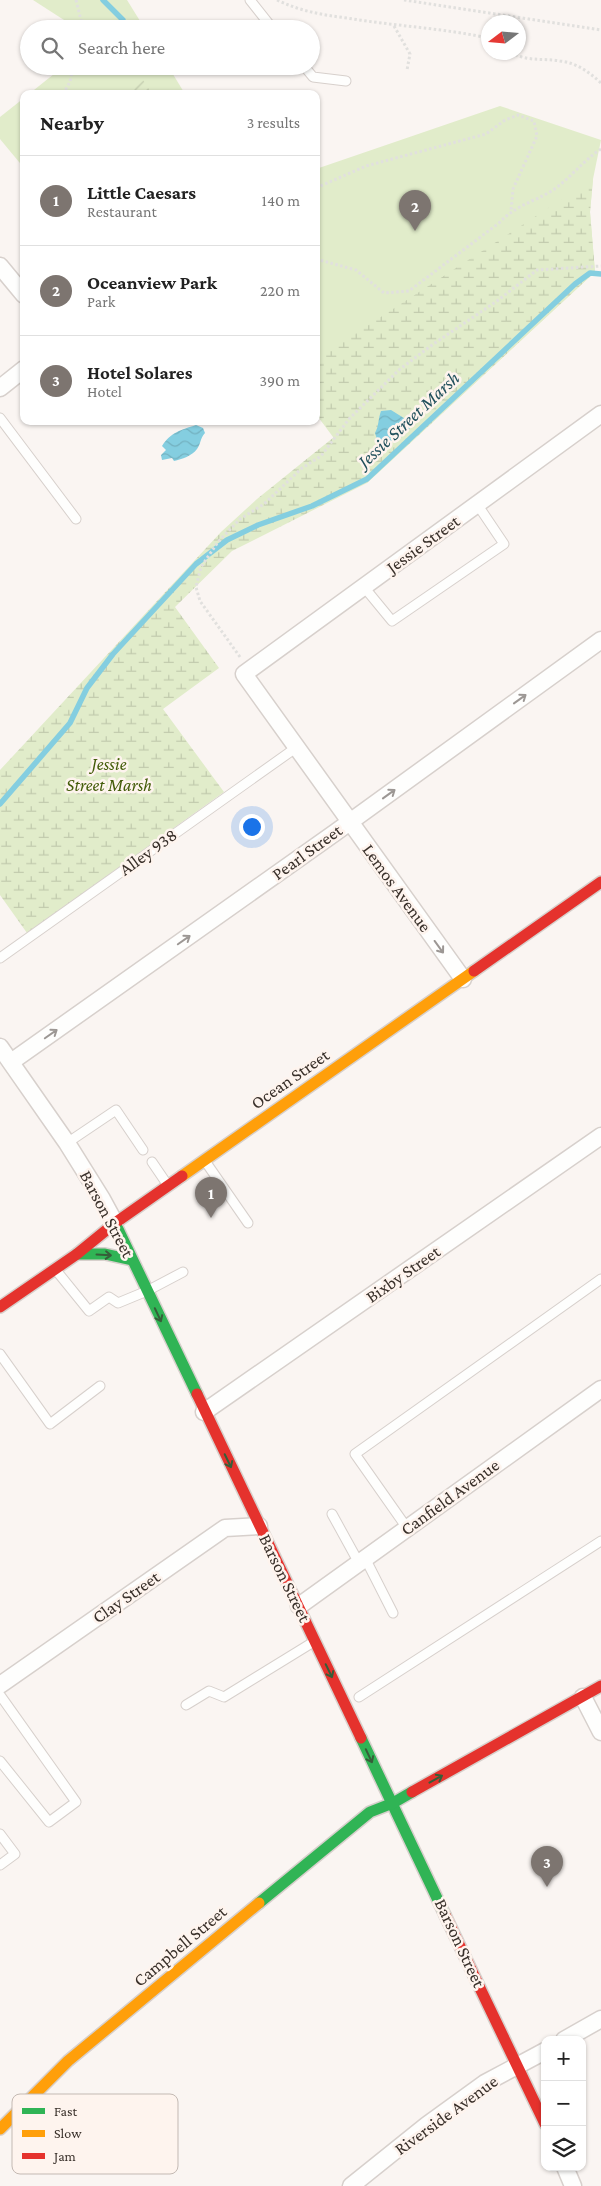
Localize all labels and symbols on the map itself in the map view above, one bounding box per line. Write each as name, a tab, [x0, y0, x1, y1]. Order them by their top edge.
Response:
north arrow	[481, 15, 526, 60]
pin: 2	[399, 190, 431, 231]
water label: Jessie Street Marsh	[351, 367, 463, 474]
street label: Jessie Street	[381, 510, 464, 578]
one-way arrow	[513, 693, 526, 704]
park label: Jessie Street Marsh	[66, 754, 152, 795]
one-way arrow	[382, 789, 396, 799]
your location	[239, 814, 265, 840]
street label: Pearl Street	[268, 819, 347, 884]
street label: Alley 938	[115, 824, 181, 880]
street label: Lemos Avenue	[358, 840, 436, 936]
one-way arrow	[177, 935, 191, 945]
one-way arrow	[434, 940, 445, 953]
one-way arrow	[44, 1029, 58, 1039]
street label: Ocean Street	[247, 1044, 334, 1113]
street label: Barson Street	[76, 1167, 139, 1262]
pin: 1	[195, 1177, 227, 1218]
street label: Bixby Street	[362, 1241, 445, 1307]
one-way arrow	[96, 1251, 112, 1260]
one-way arrow	[154, 1307, 163, 1322]
one-way arrow	[224, 1453, 233, 1468]
street label: Canfield Avenue	[397, 1455, 503, 1539]
street label: Barson Street	[255, 1531, 315, 1626]
street label: Clay Street	[89, 1566, 164, 1627]
one-way arrow	[325, 1663, 335, 1678]
one-way arrow	[365, 1748, 374, 1763]
one-way arrow	[428, 1774, 442, 1784]
pin: 3	[531, 1846, 563, 1887]
street label: Barson Street	[431, 1895, 490, 1992]
street label: Campbell Street	[130, 1901, 231, 1991]
street label: Riverside Avenue	[391, 2071, 502, 2159]
legend	[12, 2094, 178, 2174]
text: Fast	[54, 2103, 78, 2119]
text: Slow	[54, 2125, 82, 2141]
text: Jam	[52, 2148, 76, 2164]

